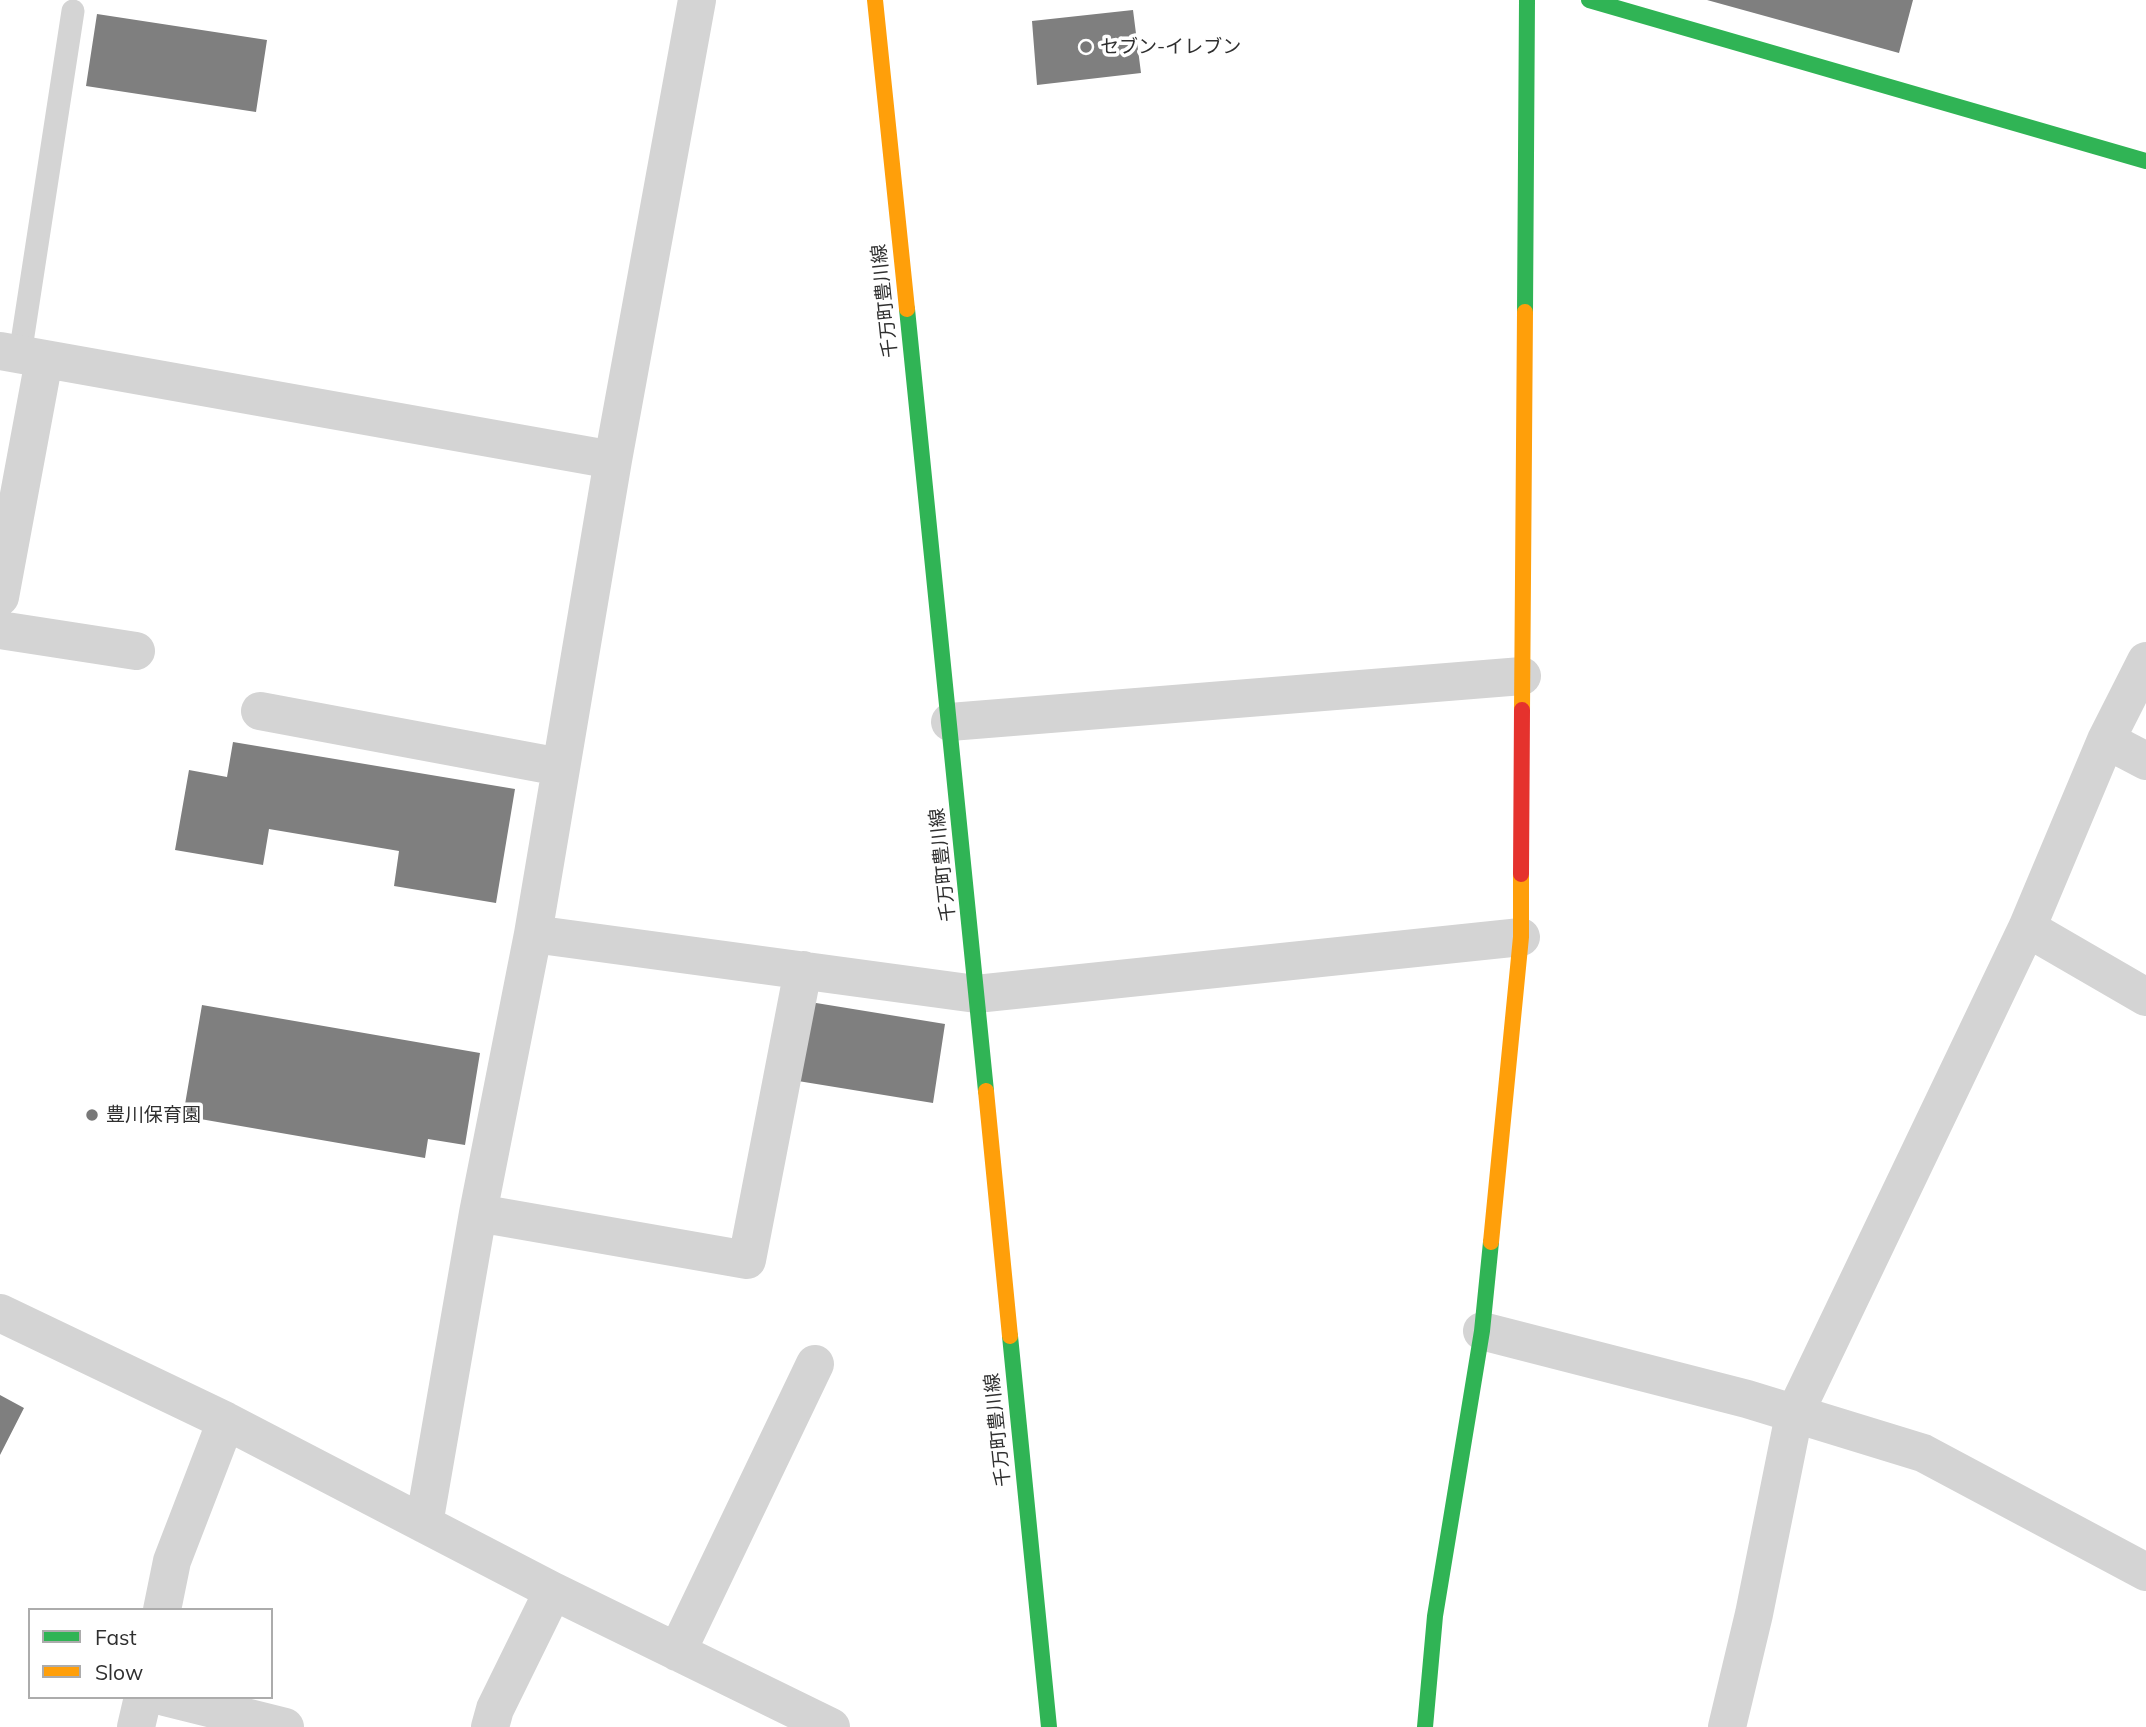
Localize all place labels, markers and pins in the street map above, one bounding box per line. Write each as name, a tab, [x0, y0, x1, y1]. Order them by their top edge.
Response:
place label: セブン-イレブン	[1100, 36, 1241, 58]
marker: セブン-イレブン	[1078, 39, 1094, 55]
place label: 豊川保育園	[106, 1104, 201, 1126]
marker: 豊川保育園	[84, 1107, 100, 1123]

